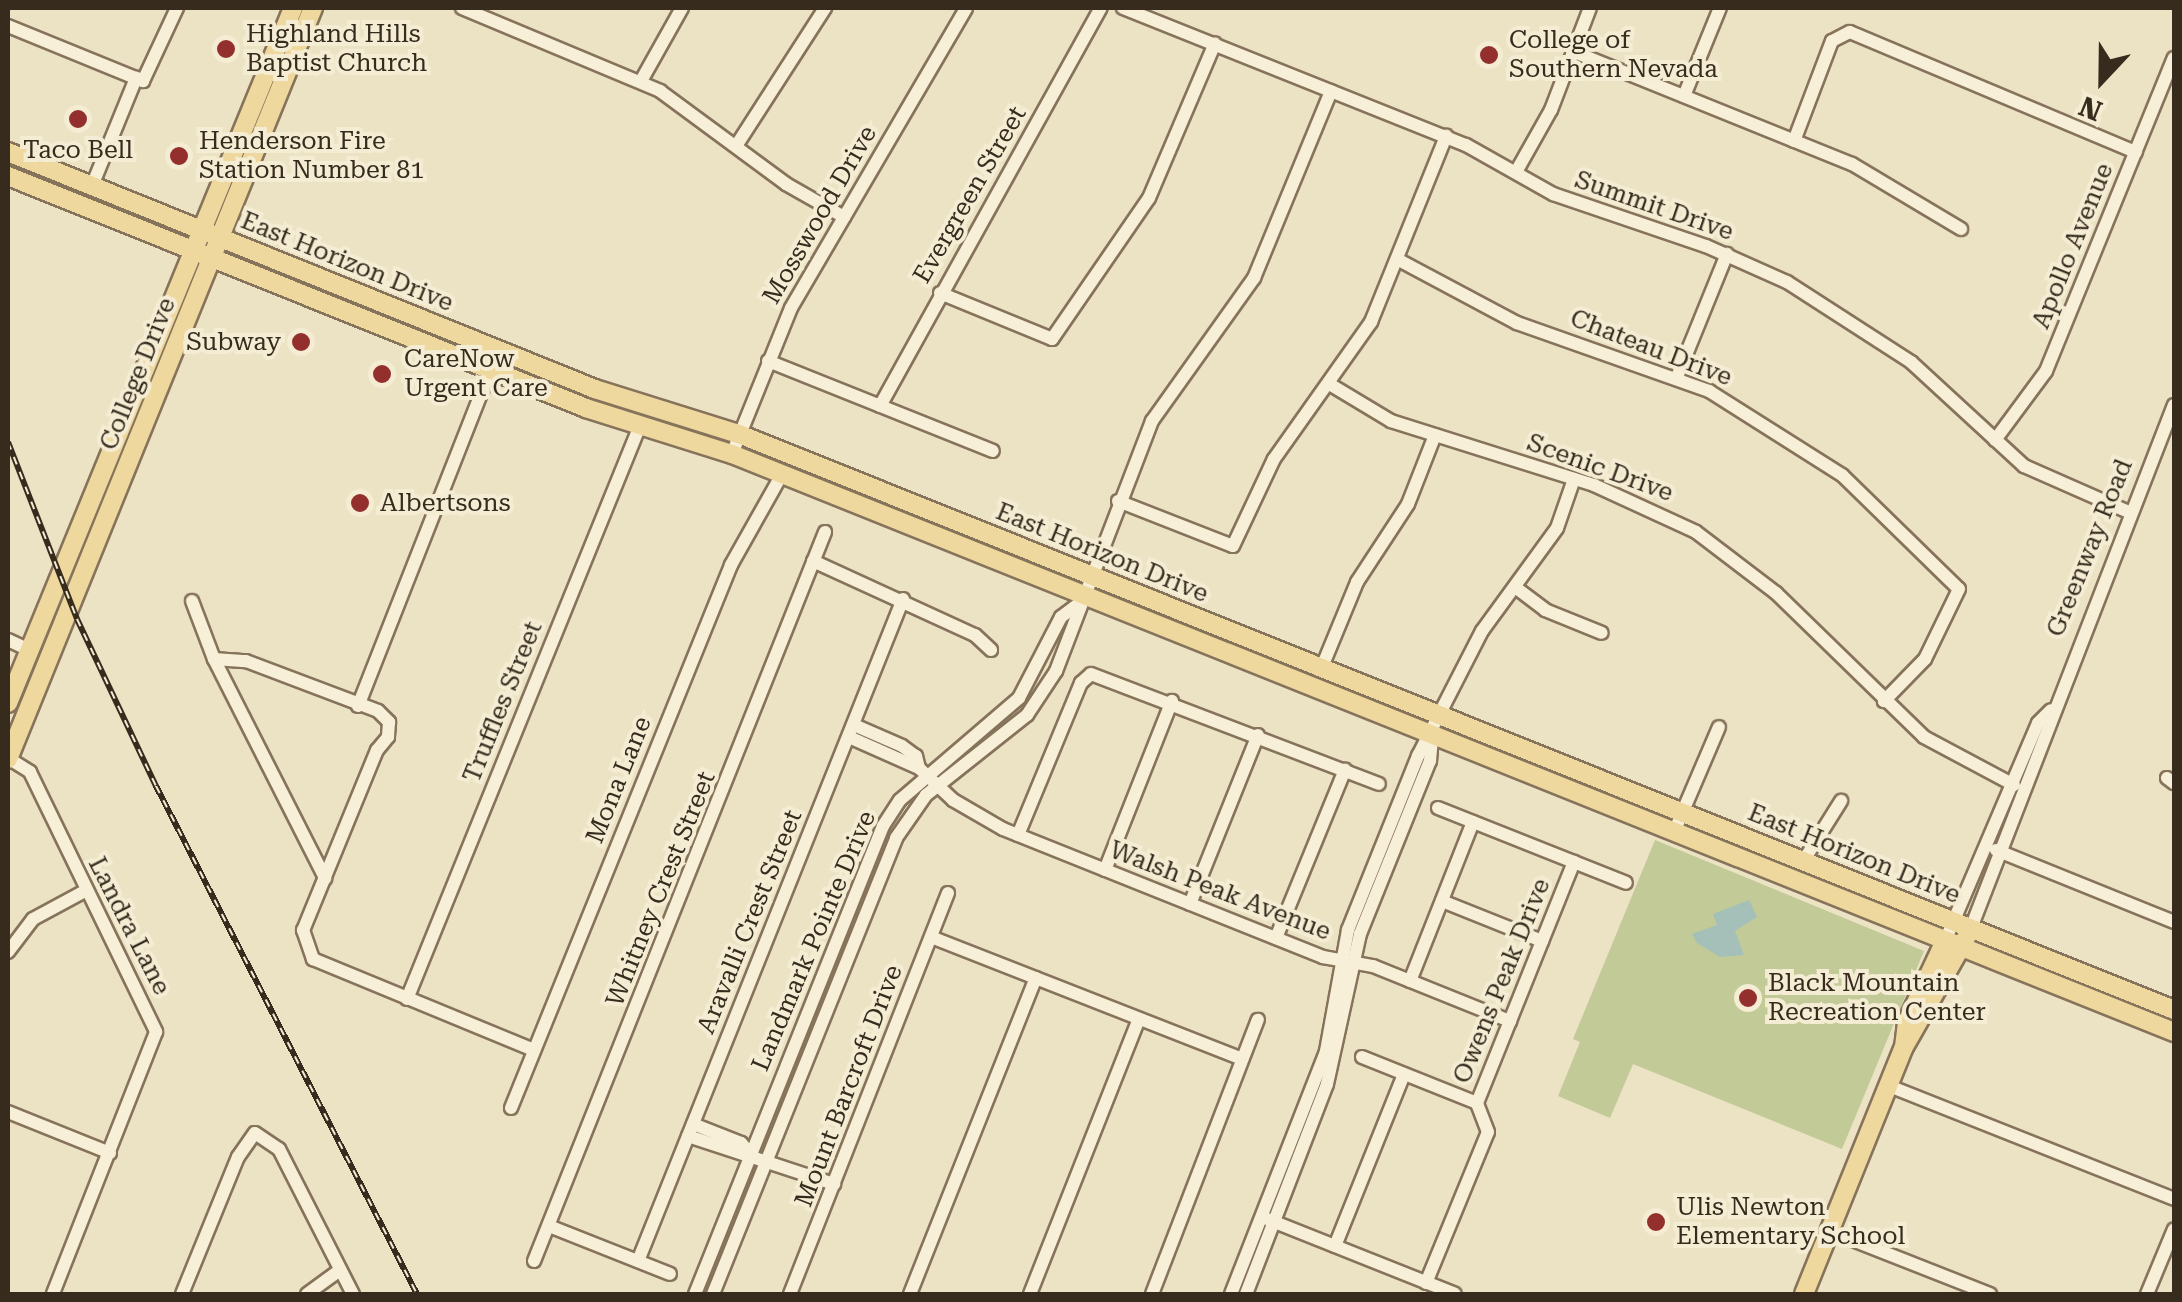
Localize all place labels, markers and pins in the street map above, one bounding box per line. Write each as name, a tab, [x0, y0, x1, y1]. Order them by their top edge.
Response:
place label: Highland Hills Baptist Church	[246, 20, 427, 79]
place label: College of Southern Nevada	[1509, 26, 1718, 85]
marker: Highland Hills Baptist Church	[215, 38, 237, 60]
marker: College of Southern Nevada	[1478, 44, 1500, 66]
marker: Taco Bell	[67, 108, 89, 130]
place label: Henderson Fire Station Number 81	[199, 127, 424, 186]
place label: Taco Bell	[23, 135, 133, 165]
marker: Henderson Fire Station Number 81	[168, 145, 190, 167]
place label: Subway	[186, 327, 281, 357]
marker: Subway	[290, 331, 312, 353]
place label: CareNow Urgent Care	[404, 345, 548, 404]
marker: CareNow Urgent Care	[369, 361, 395, 387]
place label: Albertsons	[380, 488, 510, 518]
marker: Albertsons	[349, 492, 371, 514]
place label: Black Mountain Recreation Center	[1768, 969, 1986, 1028]
marker: Black Mountain Recreation Center	[1737, 987, 1759, 1009]
place label: Ulis Newton Elementary School	[1676, 1193, 1905, 1252]
marker: Ulis Newton Elementary School	[1645, 1211, 1667, 1233]

